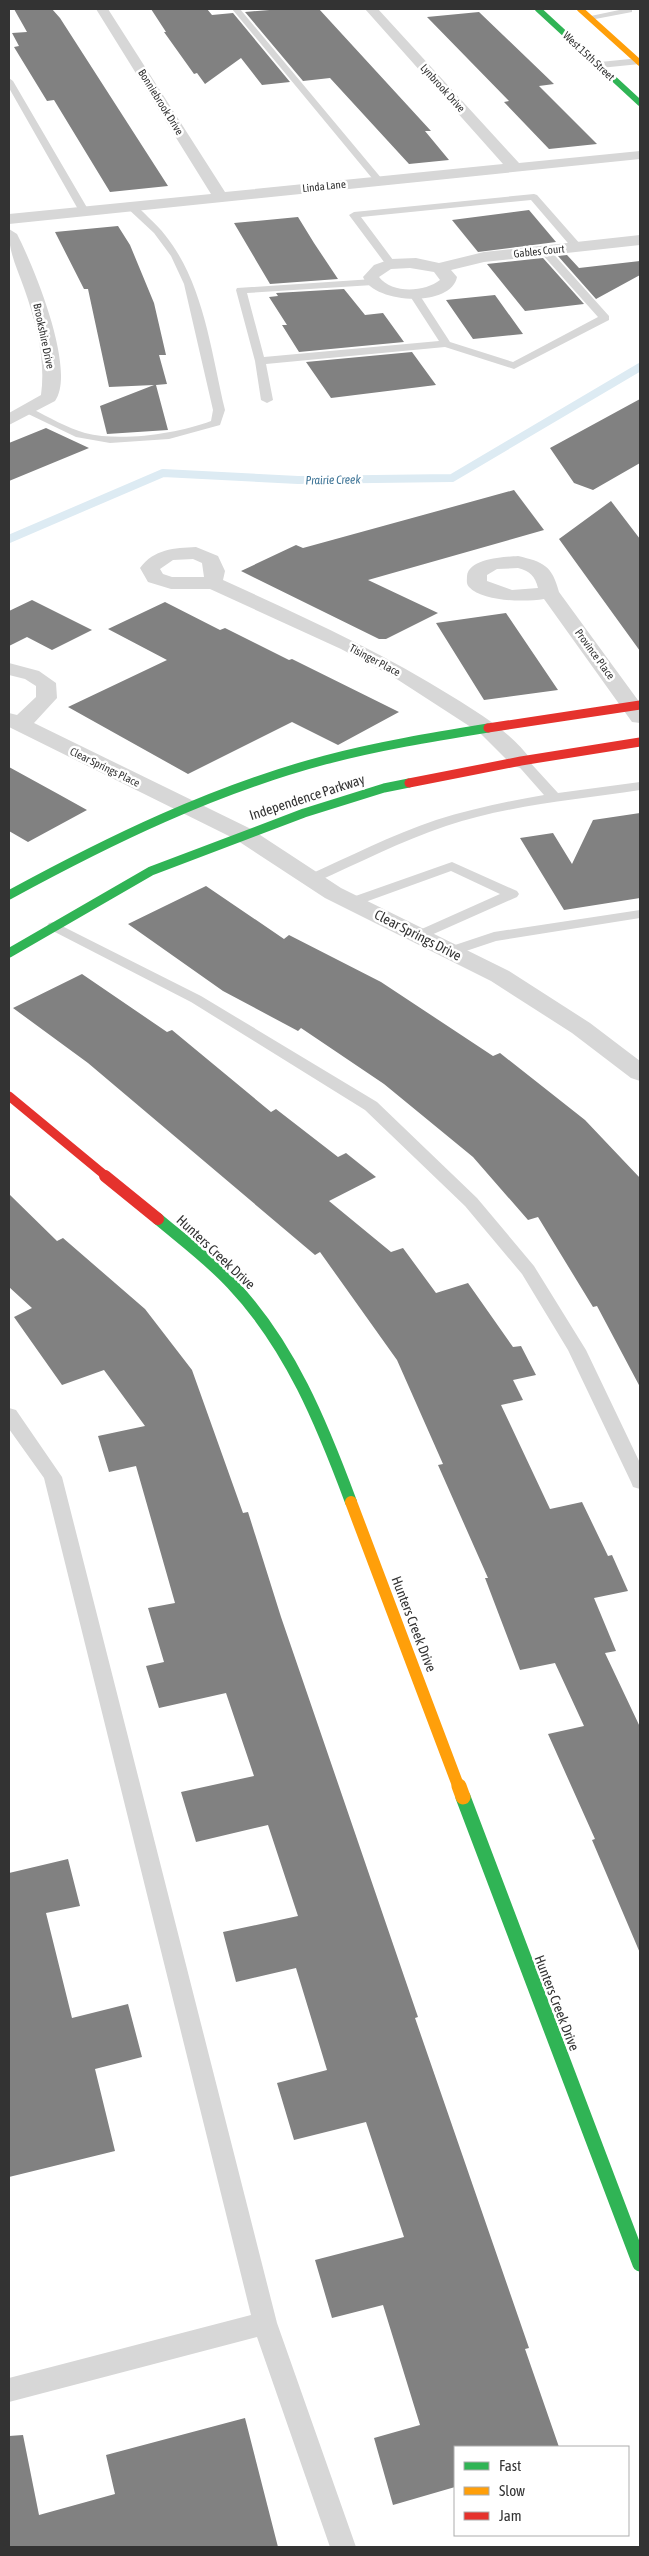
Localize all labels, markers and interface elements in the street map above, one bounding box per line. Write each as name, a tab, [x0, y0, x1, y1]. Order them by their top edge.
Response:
street label: West 15th Street	[561, 29, 617, 83]
street label: Lynbrook Drive	[418, 62, 468, 114]
street label: Bonniebrook Drive	[136, 67, 186, 137]
street label: Linda Lane	[302, 178, 346, 194]
street label: Gables Court	[513, 242, 565, 260]
street label: Brookshire Drive	[31, 302, 57, 370]
water label: Prairie Creek	[305, 473, 361, 487]
street label: Province Place	[573, 627, 617, 681]
street label: Tisinger Place	[348, 642, 402, 678]
street label: Clear Springs Place	[68, 745, 142, 789]
street label: Independence Parkway	[247, 771, 367, 823]
street label: Clear Springs Drive	[372, 906, 464, 964]
street label: Hunters Creek Drive	[174, 1212, 258, 1292]
street label: Hunters Creek Drive	[388, 1574, 440, 1674]
street label: Hunters Creek Drive	[531, 1953, 583, 2053]
legend	[454, 2446, 629, 2536]
text: Fast	[499, 2457, 521, 2474]
text: Slow	[499, 2482, 525, 2499]
text: Jam	[499, 2507, 522, 2524]

